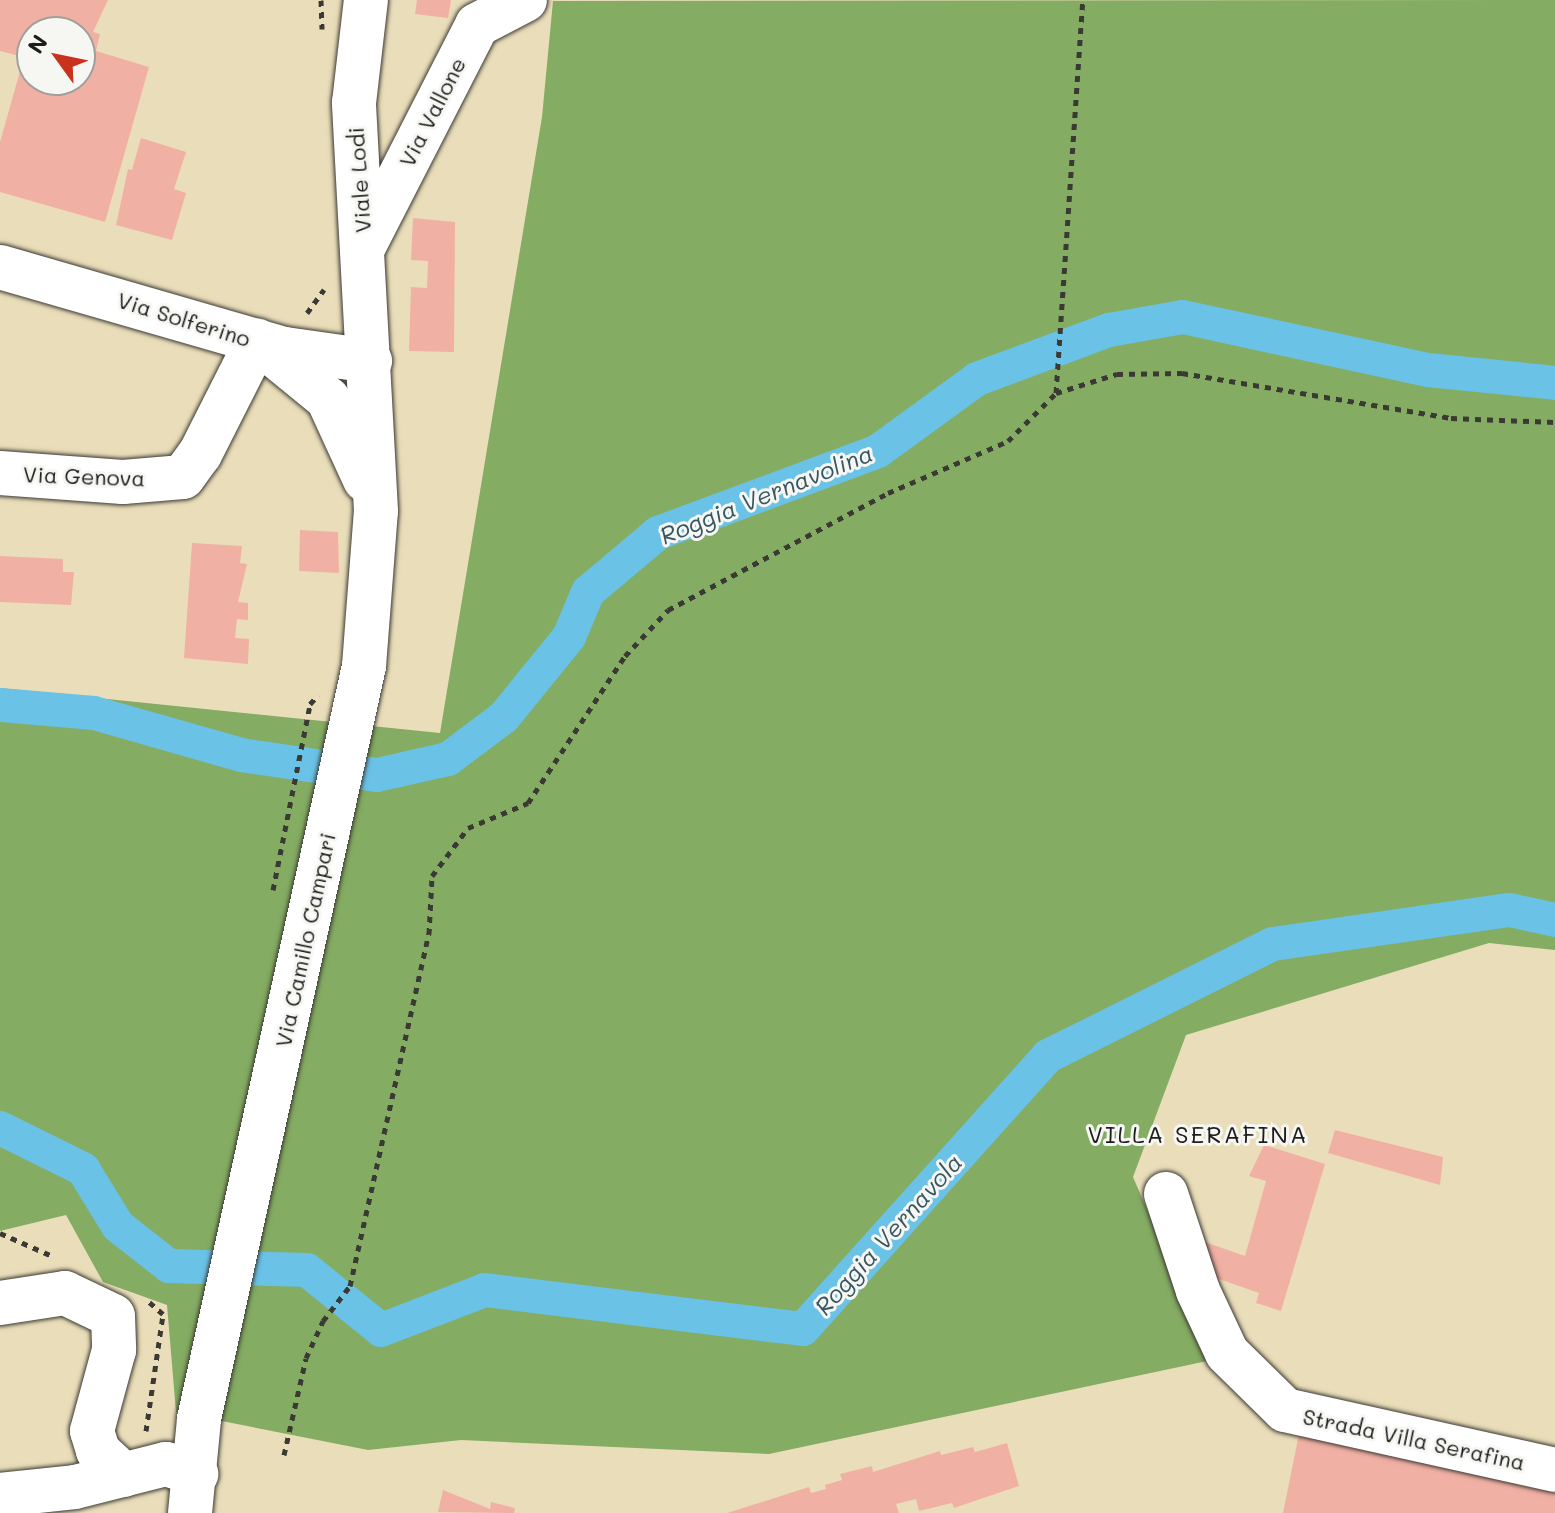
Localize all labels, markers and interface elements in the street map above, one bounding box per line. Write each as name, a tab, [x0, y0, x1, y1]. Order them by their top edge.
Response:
north arrow	[16, 16, 96, 96]
text: N	[20, 29, 54, 59]
street label: Via Vallone	[393, 53, 471, 171]
street label: Viale Lodi	[342, 126, 376, 234]
street label: Via Solferino	[114, 286, 254, 352]
water label: Roggia Vernavolina	[655, 438, 877, 550]
street label: Via Genova	[23, 461, 145, 491]
street label: Via Camillo Campari	[269, 830, 341, 1050]
district label: VILLA SERAFINA	[1088, 1120, 1308, 1148]
water label: Roggia Vernavola	[808, 1148, 968, 1320]
street label: Strada Villa Serafina	[1301, 1403, 1527, 1475]

